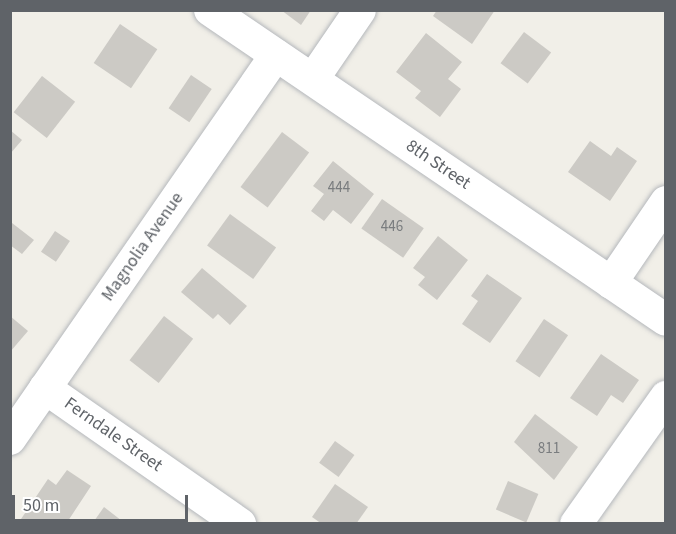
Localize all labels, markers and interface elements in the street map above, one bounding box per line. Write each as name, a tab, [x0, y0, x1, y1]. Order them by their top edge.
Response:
street label: 8th Street	[401, 135, 475, 195]
house number: 444	[328, 179, 350, 197]
street label: Magnolia Avenue	[97, 188, 189, 306]
house number: 446	[381, 218, 403, 236]
street label: Ferndale Street	[60, 393, 166, 477]
house number: 811	[538, 440, 560, 458]
scale bar	[15, 483, 190, 521]
text: 50 m	[23, 493, 59, 518]

